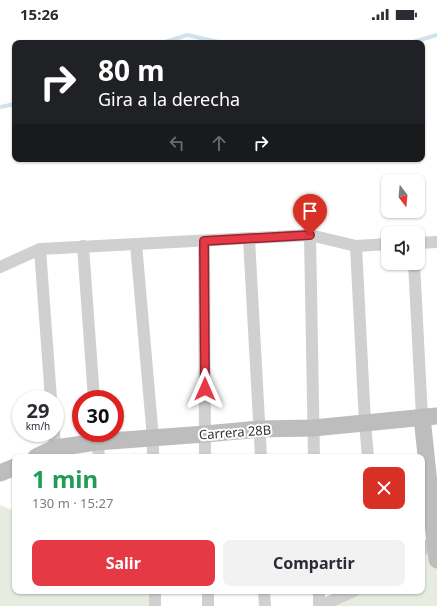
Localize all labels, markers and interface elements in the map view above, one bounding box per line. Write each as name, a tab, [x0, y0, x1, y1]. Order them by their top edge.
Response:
text: 15:26	[20, 4, 59, 24]
text: 80 m	[98, 51, 165, 89]
icon: right	[32, 56, 84, 108]
text: Gira a la derecha	[98, 87, 240, 111]
icon: left	[166, 132, 188, 154]
icon: ahead	[208, 132, 230, 154]
icon: right	[250, 132, 272, 154]
north arrow	[381, 174, 425, 218]
map controls	[381, 174, 425, 270]
pin	[293, 194, 327, 235]
icon: arrive	[299, 200, 321, 222]
button: sound	[381, 226, 425, 270]
position arrow	[184, 368, 226, 410]
speed limit sign: 30	[72, 390, 124, 442]
text: 29	[27, 397, 49, 424]
text: km/h	[26, 419, 50, 433]
street label: Carrera 28B	[198, 420, 272, 444]
text: 1 min	[32, 462, 98, 495]
button: close	[363, 467, 405, 509]
text: 130 m · 15:27	[32, 494, 113, 512]
button: Salir	[32, 540, 215, 586]
button: Compartir	[223, 540, 405, 586]

